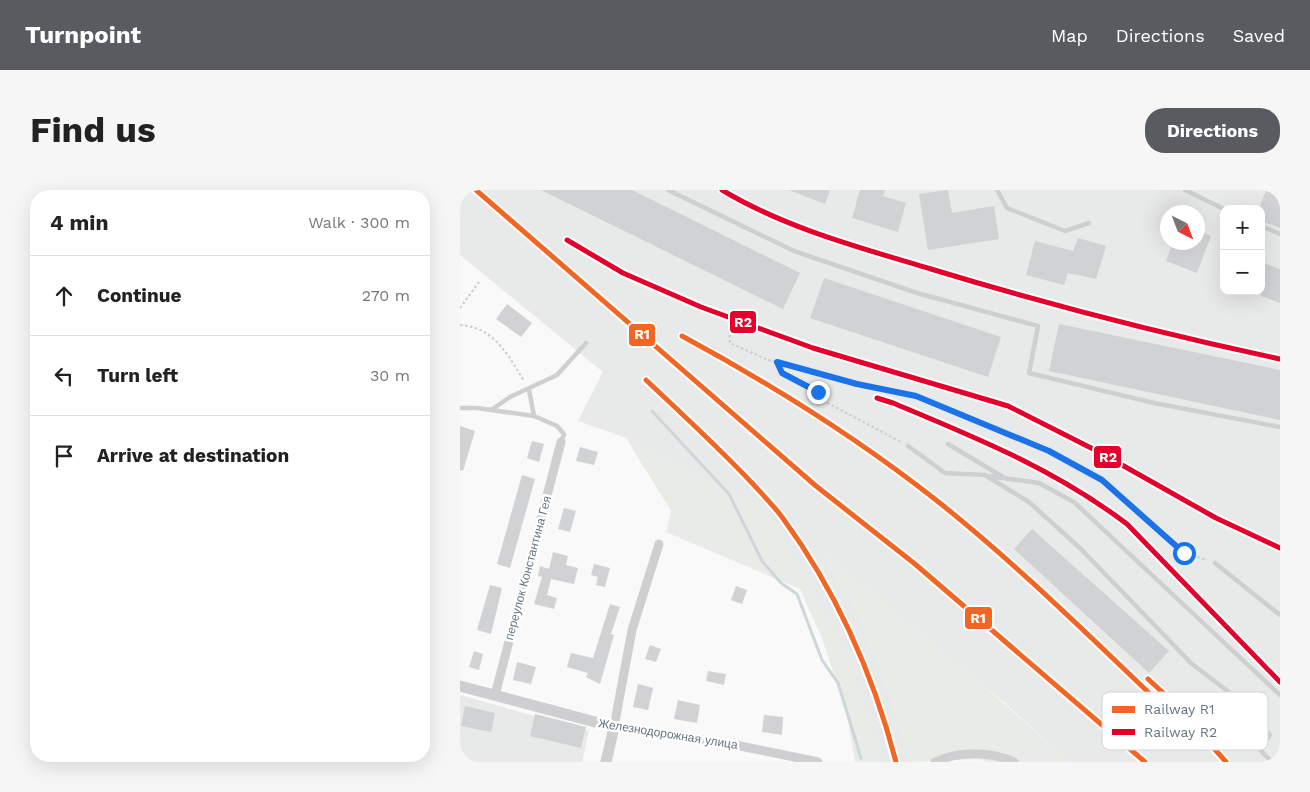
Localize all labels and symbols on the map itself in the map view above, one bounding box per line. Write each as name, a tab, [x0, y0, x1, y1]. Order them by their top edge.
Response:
north arrow	[1160, 205, 1205, 250]
line badge: R2	[729, 310, 757, 334]
text: R2	[734, 314, 752, 330]
line badge: R1	[628, 323, 656, 347]
text: R1	[634, 326, 650, 342]
route end	[807, 381, 830, 404]
line badge: R2	[1093, 445, 1122, 469]
text: R2	[1099, 449, 1117, 465]
street label: переулок Константина Гея	[502, 494, 554, 642]
route start	[1173, 542, 1196, 565]
line badge: R1	[964, 606, 993, 630]
text: R1	[970, 610, 986, 626]
legend	[1102, 692, 1268, 750]
text: Railway R1	[1144, 701, 1215, 717]
street label: Железнодорожная улица	[597, 716, 739, 752]
text: Railway R2	[1144, 724, 1217, 740]

